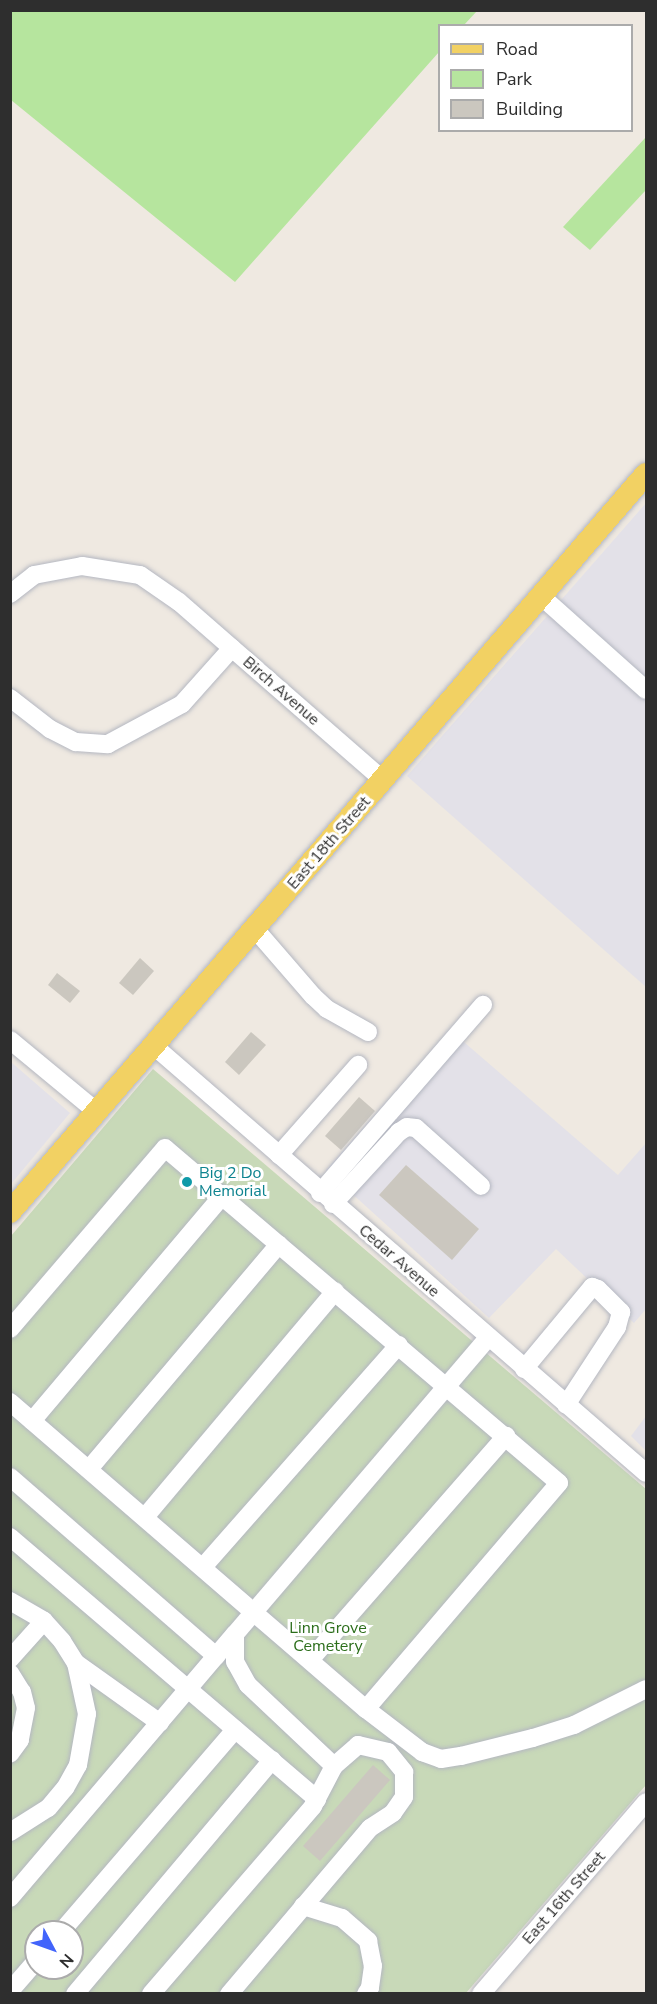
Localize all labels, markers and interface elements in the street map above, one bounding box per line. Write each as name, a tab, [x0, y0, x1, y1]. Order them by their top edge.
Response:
legend	[438, 24, 633, 132]
text: Road	[496, 37, 538, 61]
text: Park	[496, 67, 532, 91]
text: Building	[496, 97, 563, 121]
street label: Birch Avenue	[239, 653, 323, 729]
street label: East 18th Street	[283, 793, 375, 893]
place label: Big 2 Do Memorial	[199, 1163, 266, 1201]
marker: Big 2 Do Memorial	[180, 1175, 194, 1189]
street label: Cedar Avenue	[355, 1221, 443, 1301]
park label: Linn Grove Cemetery	[289, 1618, 367, 1656]
street label: East 16th Street	[518, 1848, 610, 1948]
north arrow	[24, 1920, 84, 1980]
text: N	[54, 1949, 78, 1972]

